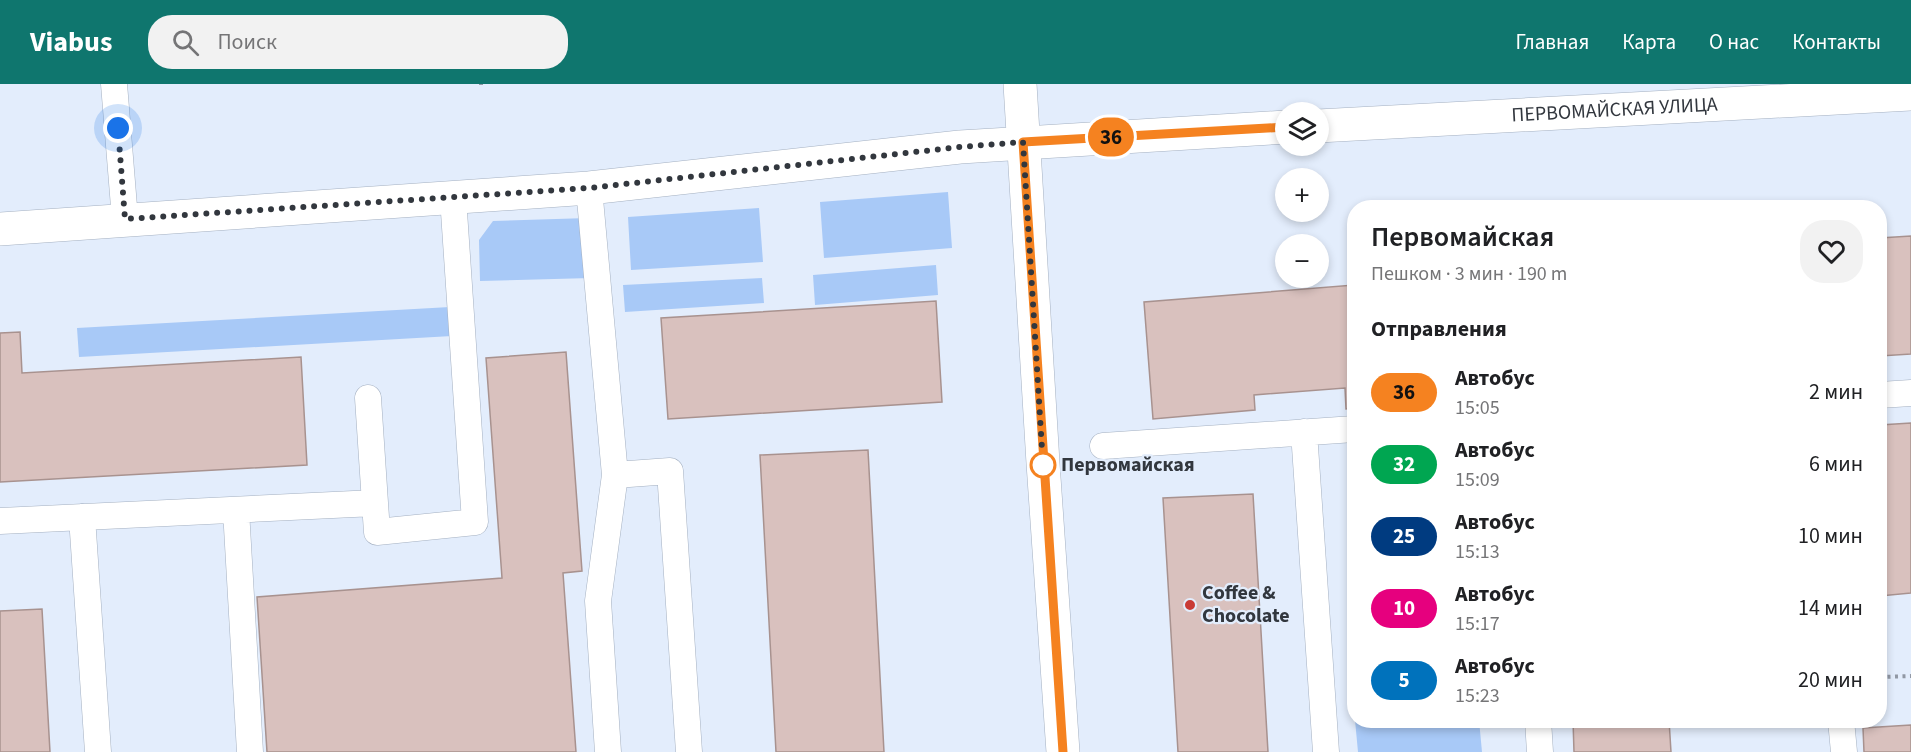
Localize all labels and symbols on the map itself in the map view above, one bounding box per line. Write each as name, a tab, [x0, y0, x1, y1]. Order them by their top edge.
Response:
street label: ПЕРВОМАЙСКАЯ УЛИЦА	[1511, 90, 1719, 130]
your location	[103, 113, 133, 143]
line badge: 36	[1084, 118, 1138, 156]
place label: Первомайская	[1061, 451, 1195, 479]
marker: Первомайская	[1030, 452, 1056, 478]
place label: Coffee & Chocolate	[1202, 579, 1290, 630]
marker: Coffee & Chocolate	[1183, 598, 1197, 612]

